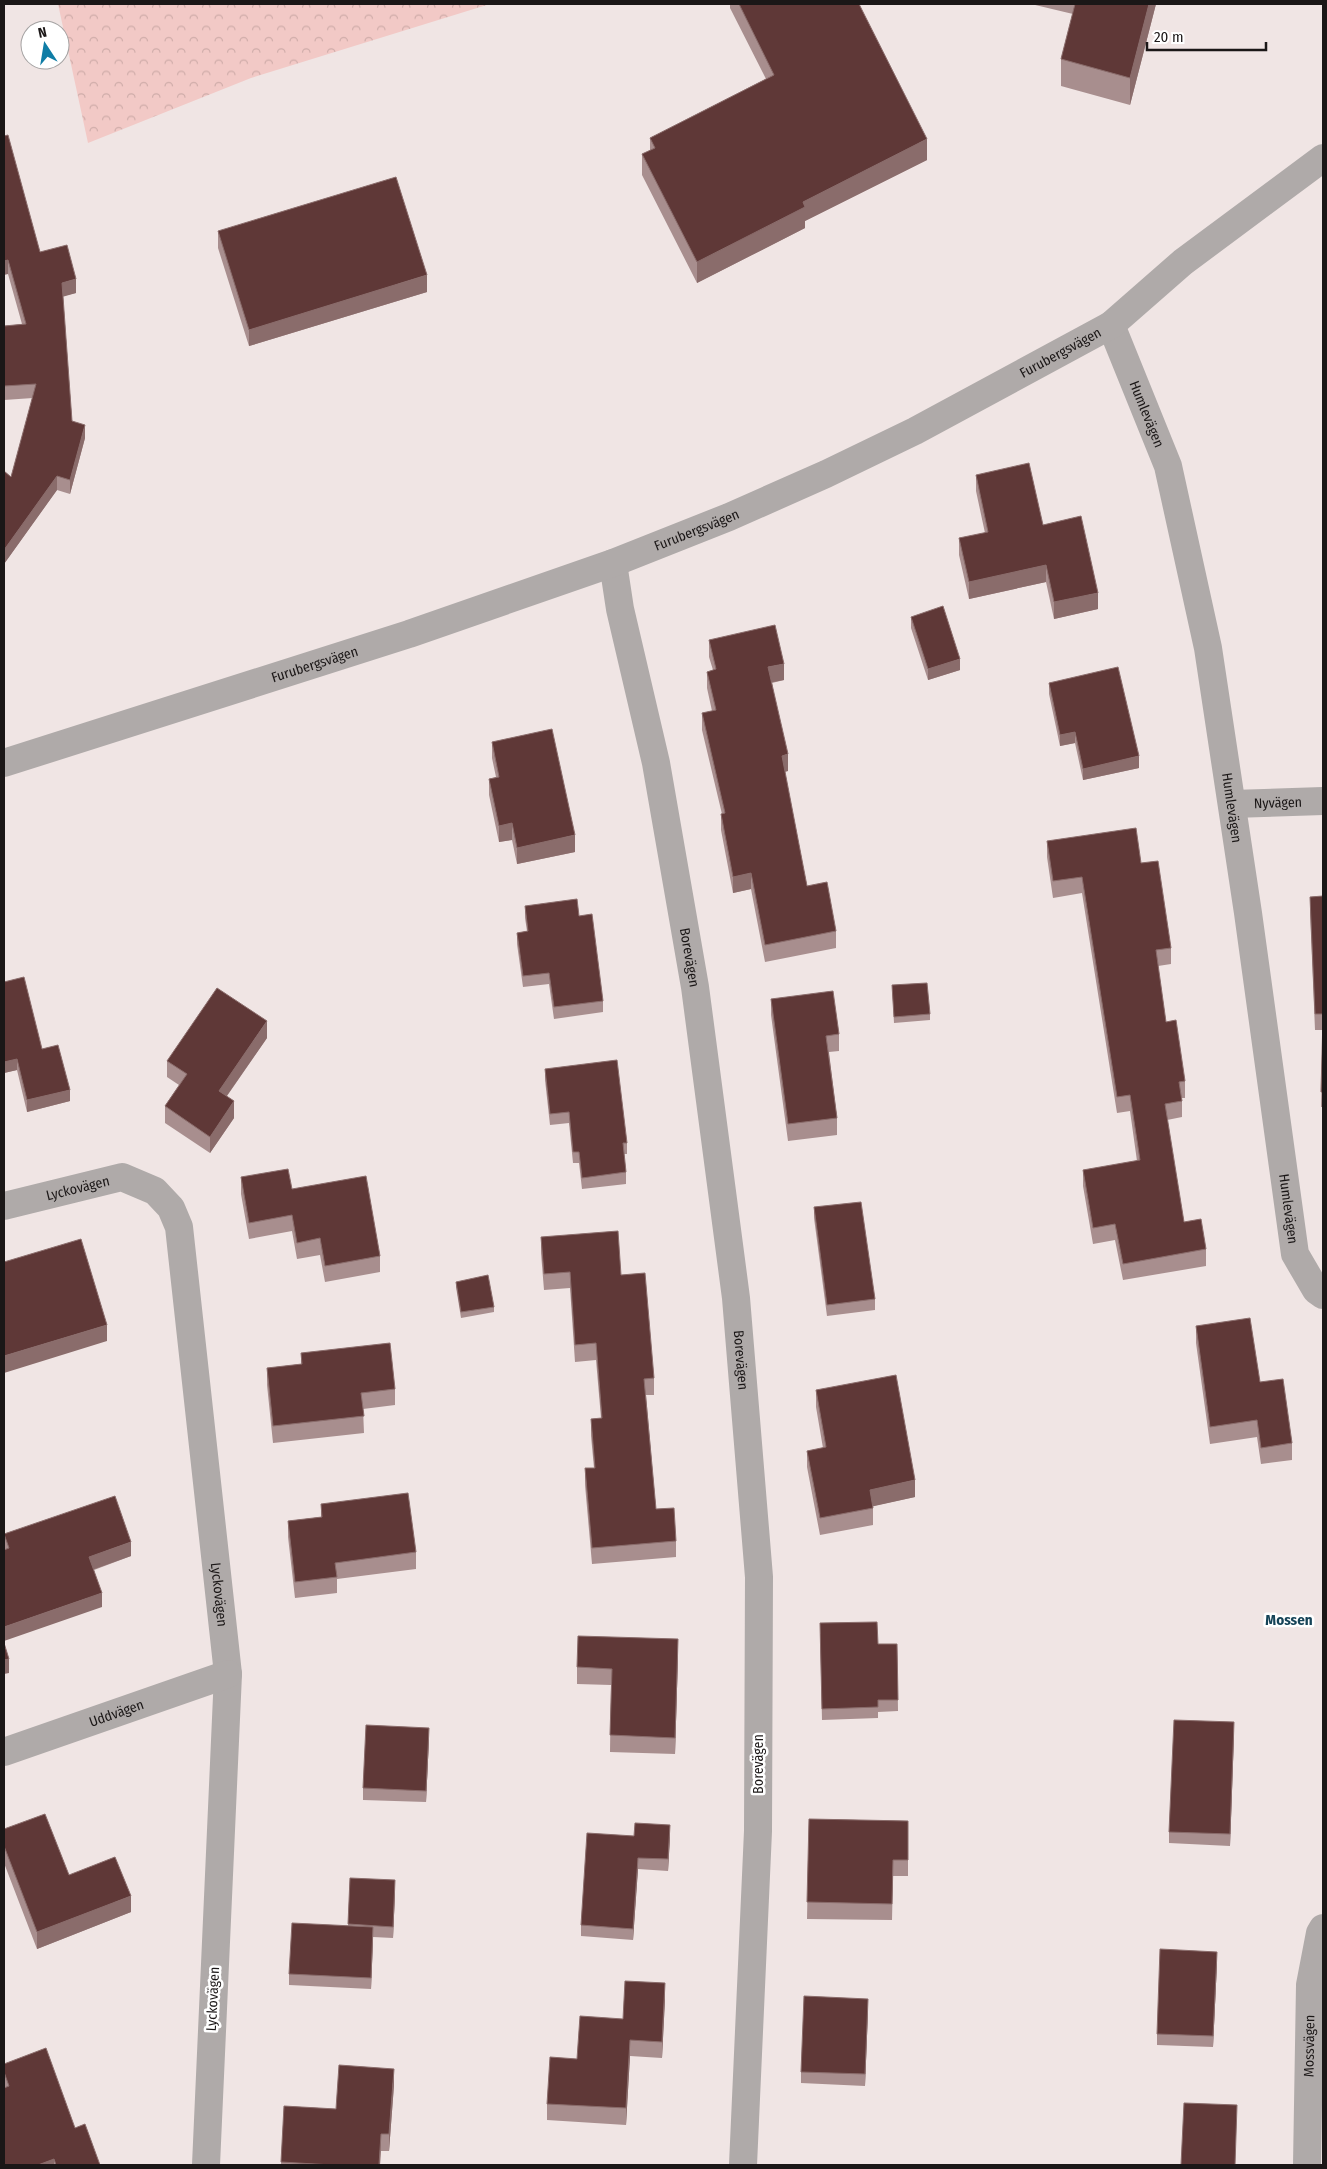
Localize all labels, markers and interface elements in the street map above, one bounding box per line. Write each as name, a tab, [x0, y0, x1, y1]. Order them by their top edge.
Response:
north arrow	[20, 20, 70, 70]
scale bar	[1147, 20, 1266, 52]
text: N	[37, 24, 48, 42]
text: 20 m	[1154, 28, 1184, 46]
street label: Furubergsvägen	[1017, 324, 1104, 381]
street label: Humlevägen	[1126, 378, 1168, 450]
street label: Furubergsvägen	[652, 505, 742, 554]
street label: Furubergsvägen	[269, 642, 360, 686]
street label: Humlevägen	[1218, 772, 1246, 844]
street label: Nyvägen	[1254, 793, 1302, 812]
street label: Borevägen	[676, 926, 703, 988]
street label: Lyckovägen	[44, 1172, 111, 1204]
street label: Humlevägen	[1276, 1173, 1302, 1245]
street label: Borevägen	[730, 1330, 752, 1391]
street label: Lyckovägen	[207, 1561, 231, 1628]
district label: Mossen	[1265, 1611, 1313, 1629]
street label: Uddvägen	[87, 1696, 146, 1730]
street label: Borevägen	[750, 1734, 767, 1794]
street label: Lyckovägen	[203, 1966, 223, 2032]
street label: Mossvägen	[1300, 2015, 1318, 2077]

